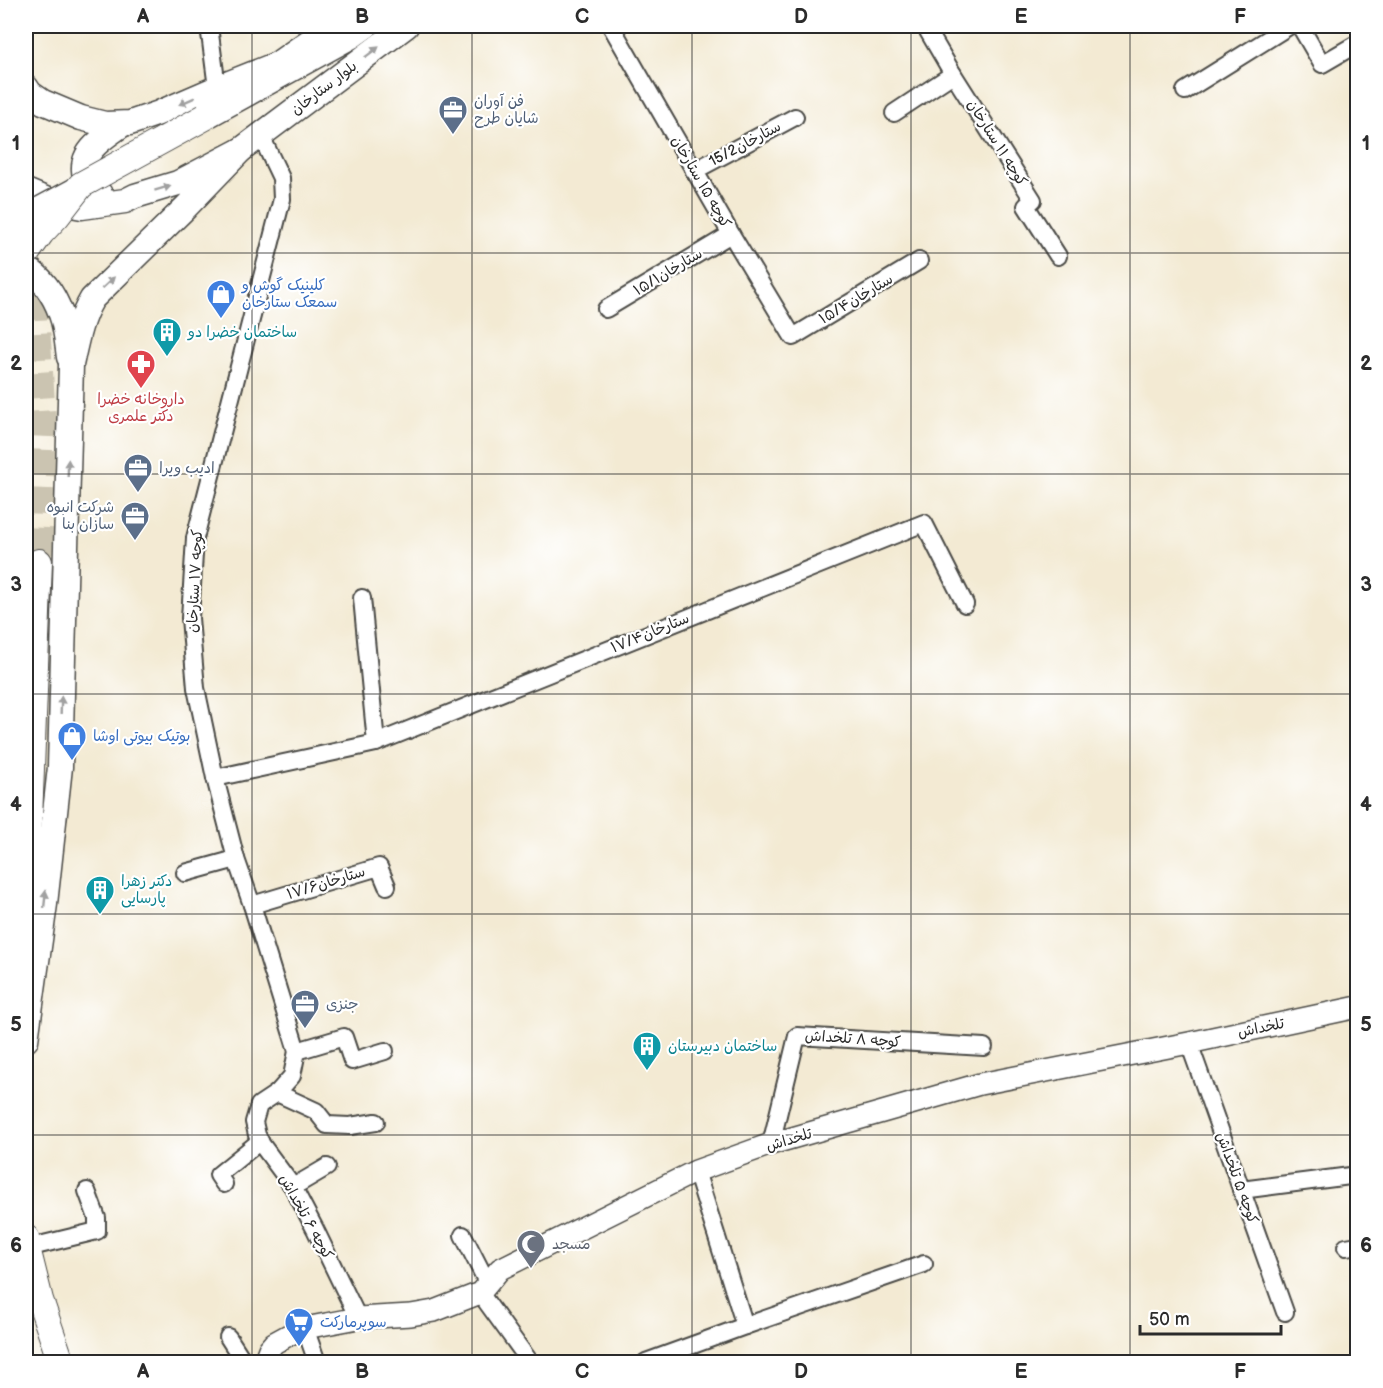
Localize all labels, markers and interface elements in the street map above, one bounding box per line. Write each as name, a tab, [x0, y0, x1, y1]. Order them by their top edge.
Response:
text: A	[136, 5, 150, 29]
text: B	[355, 5, 369, 29]
text: C	[575, 5, 589, 29]
text: D	[794, 5, 808, 29]
text: E	[1015, 5, 1028, 29]
text: F	[1234, 5, 1246, 29]
one-way arrow	[364, 47, 379, 59]
street label: بلوار ستارخان	[287, 57, 361, 119]
place label: فن آوران شایان طرح	[474, 92, 539, 128]
office icon: فن آوران شایان طرح	[437, 94, 469, 136]
street label: کوچه ۱۱ ستارخان	[963, 96, 1031, 190]
one-way arrow	[178, 97, 196, 106]
street label: ستارخان15/2	[706, 117, 784, 171]
text: 1	[12, 132, 20, 156]
street label: کوچه ۱۵ ستارخان	[667, 132, 735, 232]
text: 1	[1362, 132, 1370, 156]
one-way arrow	[154, 183, 172, 192]
street label: ستارخان۱۵/۱	[630, 244, 706, 300]
street label: ستارخان۱۵/۴	[816, 270, 896, 328]
place label: کلینیک گوش و سمعک ستارخان	[241, 276, 337, 312]
one-way arrow	[100, 277, 114, 291]
shop icon: کلینیک گوش و سمعک ستارخان	[205, 278, 237, 320]
building icon: ساختمان خضرا دو	[151, 316, 183, 358]
place label: ساختمان خضرا دو	[187, 323, 297, 342]
pharmacy icon: داروخانه خضرا دکتر علمری	[125, 348, 157, 390]
text: 2	[10, 352, 22, 376]
text: 2	[1360, 352, 1372, 376]
place label: داروخانه خضرا دکتر علمری	[97, 390, 185, 426]
office icon: ادیب ویرا	[122, 452, 154, 494]
one-way arrow	[63, 459, 73, 478]
place label: ادیب ویرا	[159, 459, 215, 478]
place label: شرکت انبوه سازان بنا	[47, 498, 114, 534]
office icon: شرکت انبوه سازان بنا	[119, 500, 151, 542]
street label: کوچه ۱۷ ستارخان	[183, 529, 207, 633]
text: 3	[10, 573, 22, 597]
text: 3	[1360, 573, 1372, 597]
street label: ستارخان۱۷/۴	[608, 609, 692, 657]
one-way arrow	[57, 695, 66, 714]
shop icon: بوتیک بیوتی اوشا	[56, 720, 88, 762]
place label: بوتیک بیوتی اوشا	[93, 727, 191, 746]
text: 4	[10, 793, 22, 817]
text: 4	[1360, 793, 1372, 817]
street label: ستارخان۱۷/۶	[285, 862, 367, 904]
place label: دکتر زهرا پارسایی	[121, 872, 172, 908]
building icon: دکتر زهرا پارسایی	[84, 874, 116, 916]
one-way arrow	[40, 890, 50, 909]
office icon: جنزی	[289, 988, 321, 1030]
place label: جنزی	[326, 995, 358, 1014]
text: 5	[10, 1013, 22, 1037]
text: 5	[1360, 1013, 1372, 1037]
street label: تلخداش	[1236, 1014, 1287, 1042]
street label: کوچه ۸ تلخداش	[804, 1026, 902, 1052]
building icon: ساختمان دبیرستان	[631, 1030, 663, 1072]
place label: ساختمان دبیرستان	[668, 1037, 777, 1056]
street label: تلخداش	[764, 1124, 815, 1156]
street label: کوچه ۵ تلخداش	[1212, 1130, 1262, 1226]
street label: کوچه ۶ تلخداش	[275, 1171, 337, 1263]
mosque icon: مسجد	[515, 1228, 547, 1270]
text: 6	[10, 1234, 22, 1258]
text: 6	[1360, 1234, 1372, 1258]
place label: مسجد	[552, 1235, 591, 1254]
scale bar	[1140, 1298, 1281, 1336]
supermarket icon: سوپرمارکت	[283, 1306, 315, 1348]
text: 50 m	[1149, 1309, 1190, 1330]
place label: سوپرمارکت	[320, 1313, 387, 1332]
text: A	[136, 1360, 150, 1384]
text: B	[355, 1360, 369, 1384]
text: C	[575, 1360, 589, 1384]
text: D	[794, 1360, 808, 1384]
text: E	[1015, 1360, 1028, 1384]
text: F	[1234, 1360, 1246, 1384]

